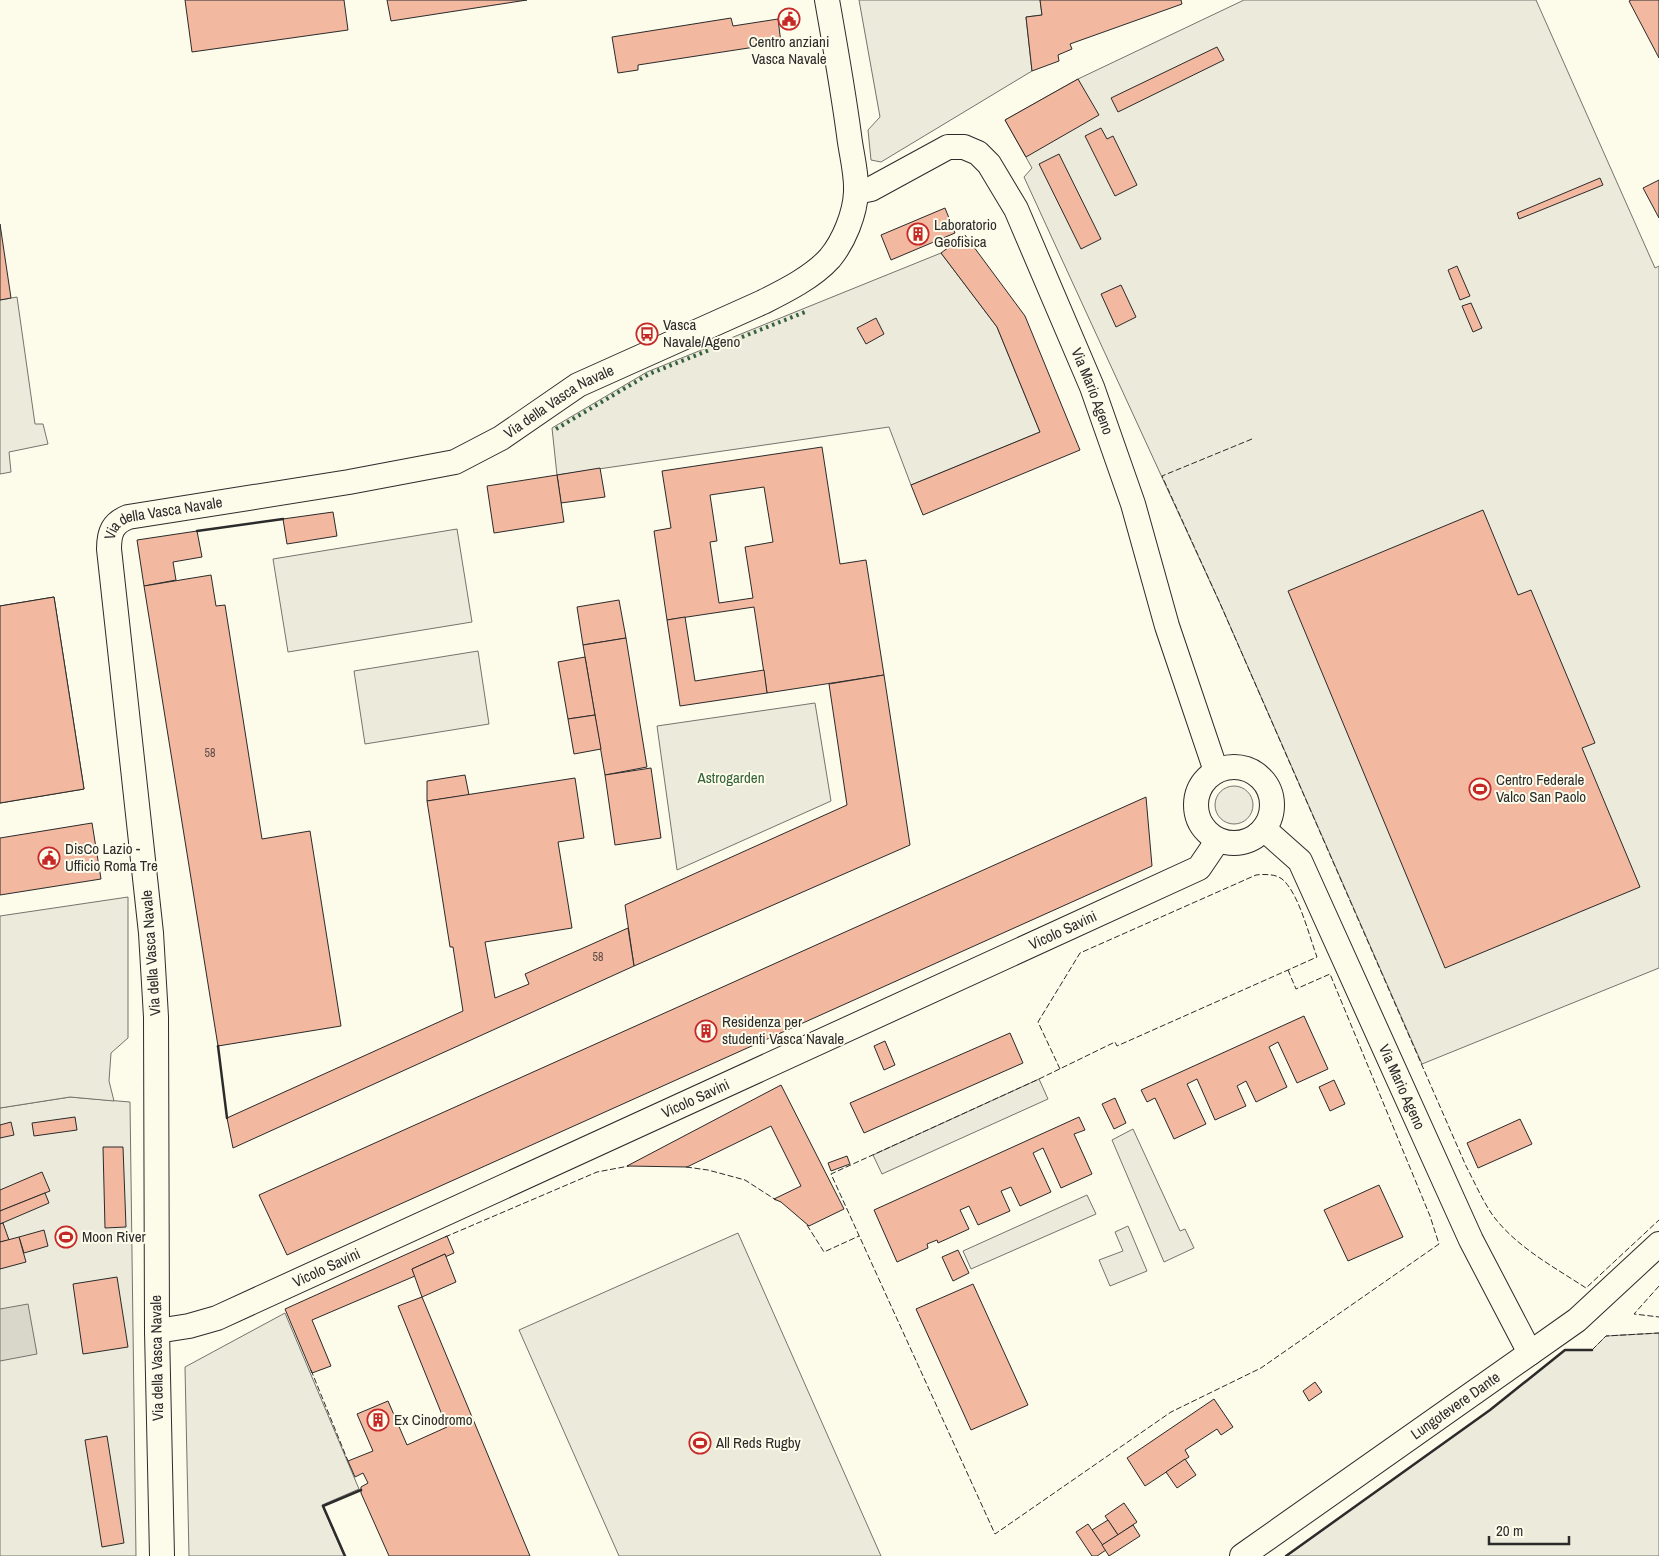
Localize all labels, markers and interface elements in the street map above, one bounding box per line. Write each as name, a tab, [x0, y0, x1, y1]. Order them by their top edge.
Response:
public building icon: Centro anziani Vasca Navale	[777, 7, 801, 31]
place label: Centro anziani Vasca Navale	[749, 31, 829, 69]
place label: Laboratorio Geofisica	[934, 214, 997, 252]
building icon: Laboratorio Geofisica	[906, 222, 930, 246]
place label: Vasca Navale/Ageno	[663, 314, 740, 352]
bus stop icon: Vasca Navale/Ageno	[635, 322, 659, 346]
street label: Via Mario Ageno	[1066, 344, 1119, 438]
street label: Via della Vasca Navale	[499, 359, 617, 443]
street label: Via della Vasca Navale	[99, 491, 224, 542]
house number: 58	[205, 745, 215, 761]
park label: Astrogarden	[696, 767, 765, 788]
place label: Centro Federale Valco San Paolo	[1496, 769, 1586, 807]
sports icon: Centro Federale Valco San Paolo	[1468, 777, 1492, 801]
place label: DisCo Lazio - Ufficio Roma Tre	[65, 838, 158, 876]
public building icon: DisCo Lazio - Ufficio Roma Tre	[37, 846, 61, 870]
street label: Via della Vasca Navale	[136, 889, 165, 1017]
street label: Vicolo Savini	[1025, 905, 1100, 955]
house number: 58	[593, 949, 603, 965]
place label: Residenza per studenti Vasca Navale	[722, 1011, 844, 1049]
building icon: Residenza per studenti Vasca Navale	[694, 1019, 718, 1043]
street label: Via Mario Ageno	[1374, 1041, 1431, 1133]
street label: Vicolo Savini	[658, 1074, 733, 1123]
sports icon: Moon River	[54, 1225, 78, 1249]
place label: Moon River	[82, 1226, 146, 1247]
street label: Vicolo Savini	[289, 1243, 364, 1292]
street label: Via della Vasca Navale	[145, 1295, 168, 1421]
street label: Lungotevere Dante	[1406, 1366, 1504, 1444]
building icon: Ex Cinodromo	[366, 1408, 390, 1432]
place label: Ex Cinodromo	[394, 1409, 473, 1430]
sports icon: All Reds Rugby	[688, 1431, 712, 1455]
place label: All Reds Rugby	[715, 1432, 802, 1453]
scale bar	[1489, 1514, 1569, 1546]
text: 20 m	[1496, 1520, 1523, 1541]

